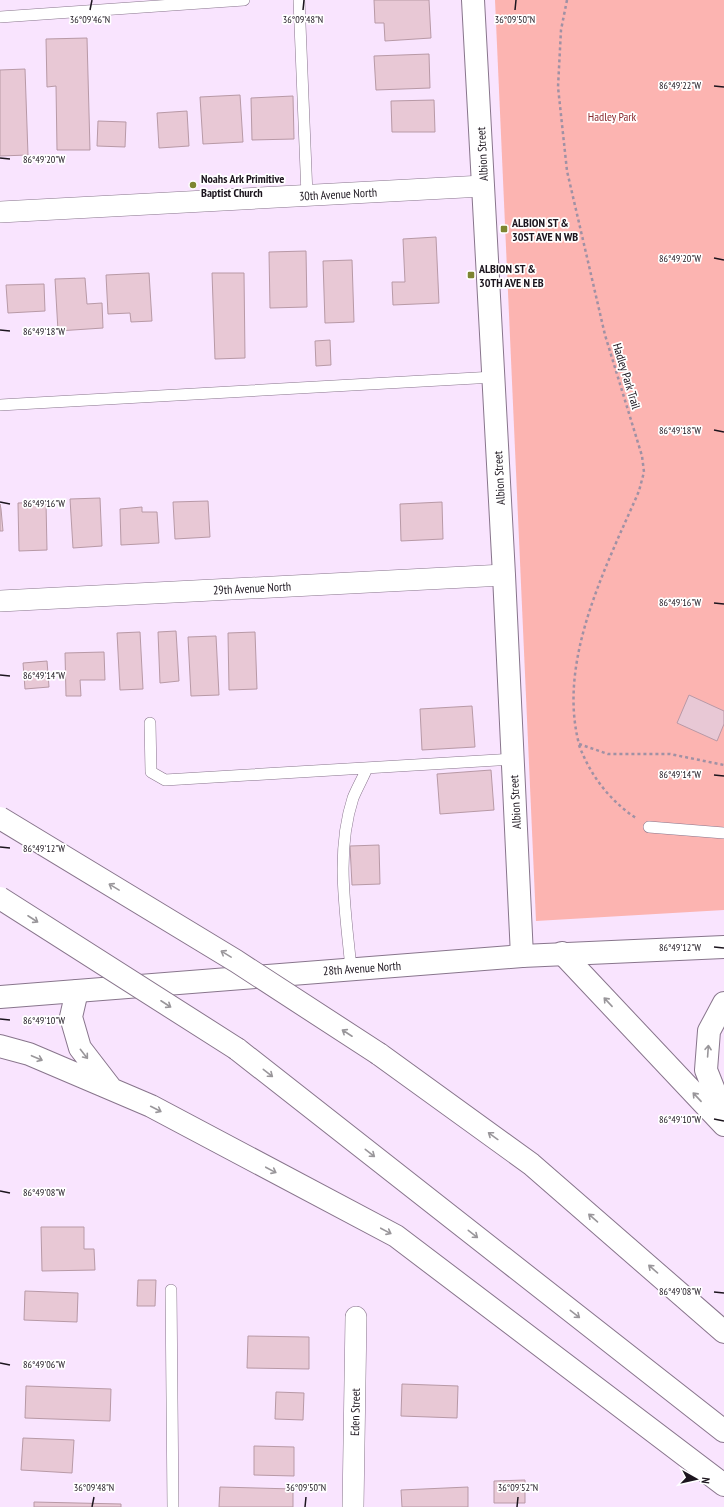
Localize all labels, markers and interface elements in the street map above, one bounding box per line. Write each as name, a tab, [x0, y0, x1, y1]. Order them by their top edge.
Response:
text: 36°09'46"N	[70, 13, 110, 26]
text: 36°09'48"N	[283, 13, 323, 26]
text: 36°09'50"N	[495, 13, 535, 26]
text: 86°49'22"W	[659, 79, 701, 92]
park label: Hadley Park	[588, 109, 637, 124]
street label: Albion Street	[473, 126, 491, 181]
text: 86°49'20"W	[23, 153, 65, 166]
place label: Noahs Ark Primitive Baptist Church	[201, 171, 284, 200]
marker: Noahs Ark Primitive Baptist Church	[188, 180, 198, 190]
street label: 30th Avenue North	[299, 184, 377, 204]
place label: ALBION ST & 30ST AVE N WB	[511, 215, 578, 244]
marker: ALBION ST & 30ST AVE N WB	[499, 224, 509, 234]
text: 86°49'20"W	[659, 252, 701, 265]
place label: ALBION ST & 30TH AVE N EB	[478, 261, 544, 290]
marker: ALBION ST & 30TH AVE N EB	[466, 270, 476, 280]
text: 86°49'18"W	[23, 325, 65, 338]
street label: Hadley Park Trail	[610, 341, 644, 411]
text: 86°49'18"W	[659, 424, 701, 437]
street label: Albion Street	[490, 450, 508, 505]
text: 86°49'16"W	[23, 497, 65, 510]
street label: 29th Avenue North	[213, 578, 291, 598]
text: 86°49'16"W	[659, 596, 701, 609]
text: 86°49'14"W	[23, 669, 65, 682]
text: 86°49'14"W	[659, 768, 701, 781]
street label: Albion Street	[506, 774, 524, 829]
text: 86°49'12"W	[23, 842, 65, 855]
one-way arrow	[108, 883, 120, 891]
one-way arrow	[27, 915, 39, 923]
text: 86°49'12"W	[659, 941, 701, 954]
one-way arrow	[220, 950, 232, 958]
street label: 28th Avenue North	[322, 958, 402, 978]
one-way arrow	[603, 997, 613, 1007]
one-way arrow	[160, 1000, 172, 1008]
text: 86°49'10"W	[23, 1014, 65, 1027]
one-way arrow	[341, 1028, 353, 1036]
one-way arrow	[704, 1045, 711, 1058]
one-way arrow	[80, 1049, 89, 1060]
one-way arrow	[31, 1054, 43, 1062]
one-way arrow	[263, 1069, 274, 1077]
one-way arrow	[692, 1092, 702, 1102]
one-way arrow	[150, 1106, 162, 1113]
text: 86°49'10"W	[659, 1113, 701, 1126]
one-way arrow	[487, 1132, 498, 1141]
one-way arrow	[365, 1149, 376, 1158]
one-way arrow	[265, 1167, 277, 1174]
text: 86°49'08"W	[23, 1186, 65, 1199]
one-way arrow	[588, 1214, 599, 1223]
one-way arrow	[380, 1227, 392, 1235]
one-way arrow	[467, 1229, 478, 1238]
one-way arrow	[647, 1265, 658, 1274]
text: 86°49'08"W	[659, 1285, 701, 1298]
one-way arrow	[569, 1310, 580, 1318]
text: 86°49'06"W	[23, 1358, 65, 1371]
street label: Eden Street	[347, 1387, 363, 1436]
north arrow	[676, 1459, 716, 1499]
text: N	[699, 1476, 713, 1484]
text: 36°09'48"N	[74, 1481, 114, 1494]
text: 36°09'50"N	[286, 1481, 326, 1494]
text: 36°09'52"N	[498, 1481, 538, 1494]

